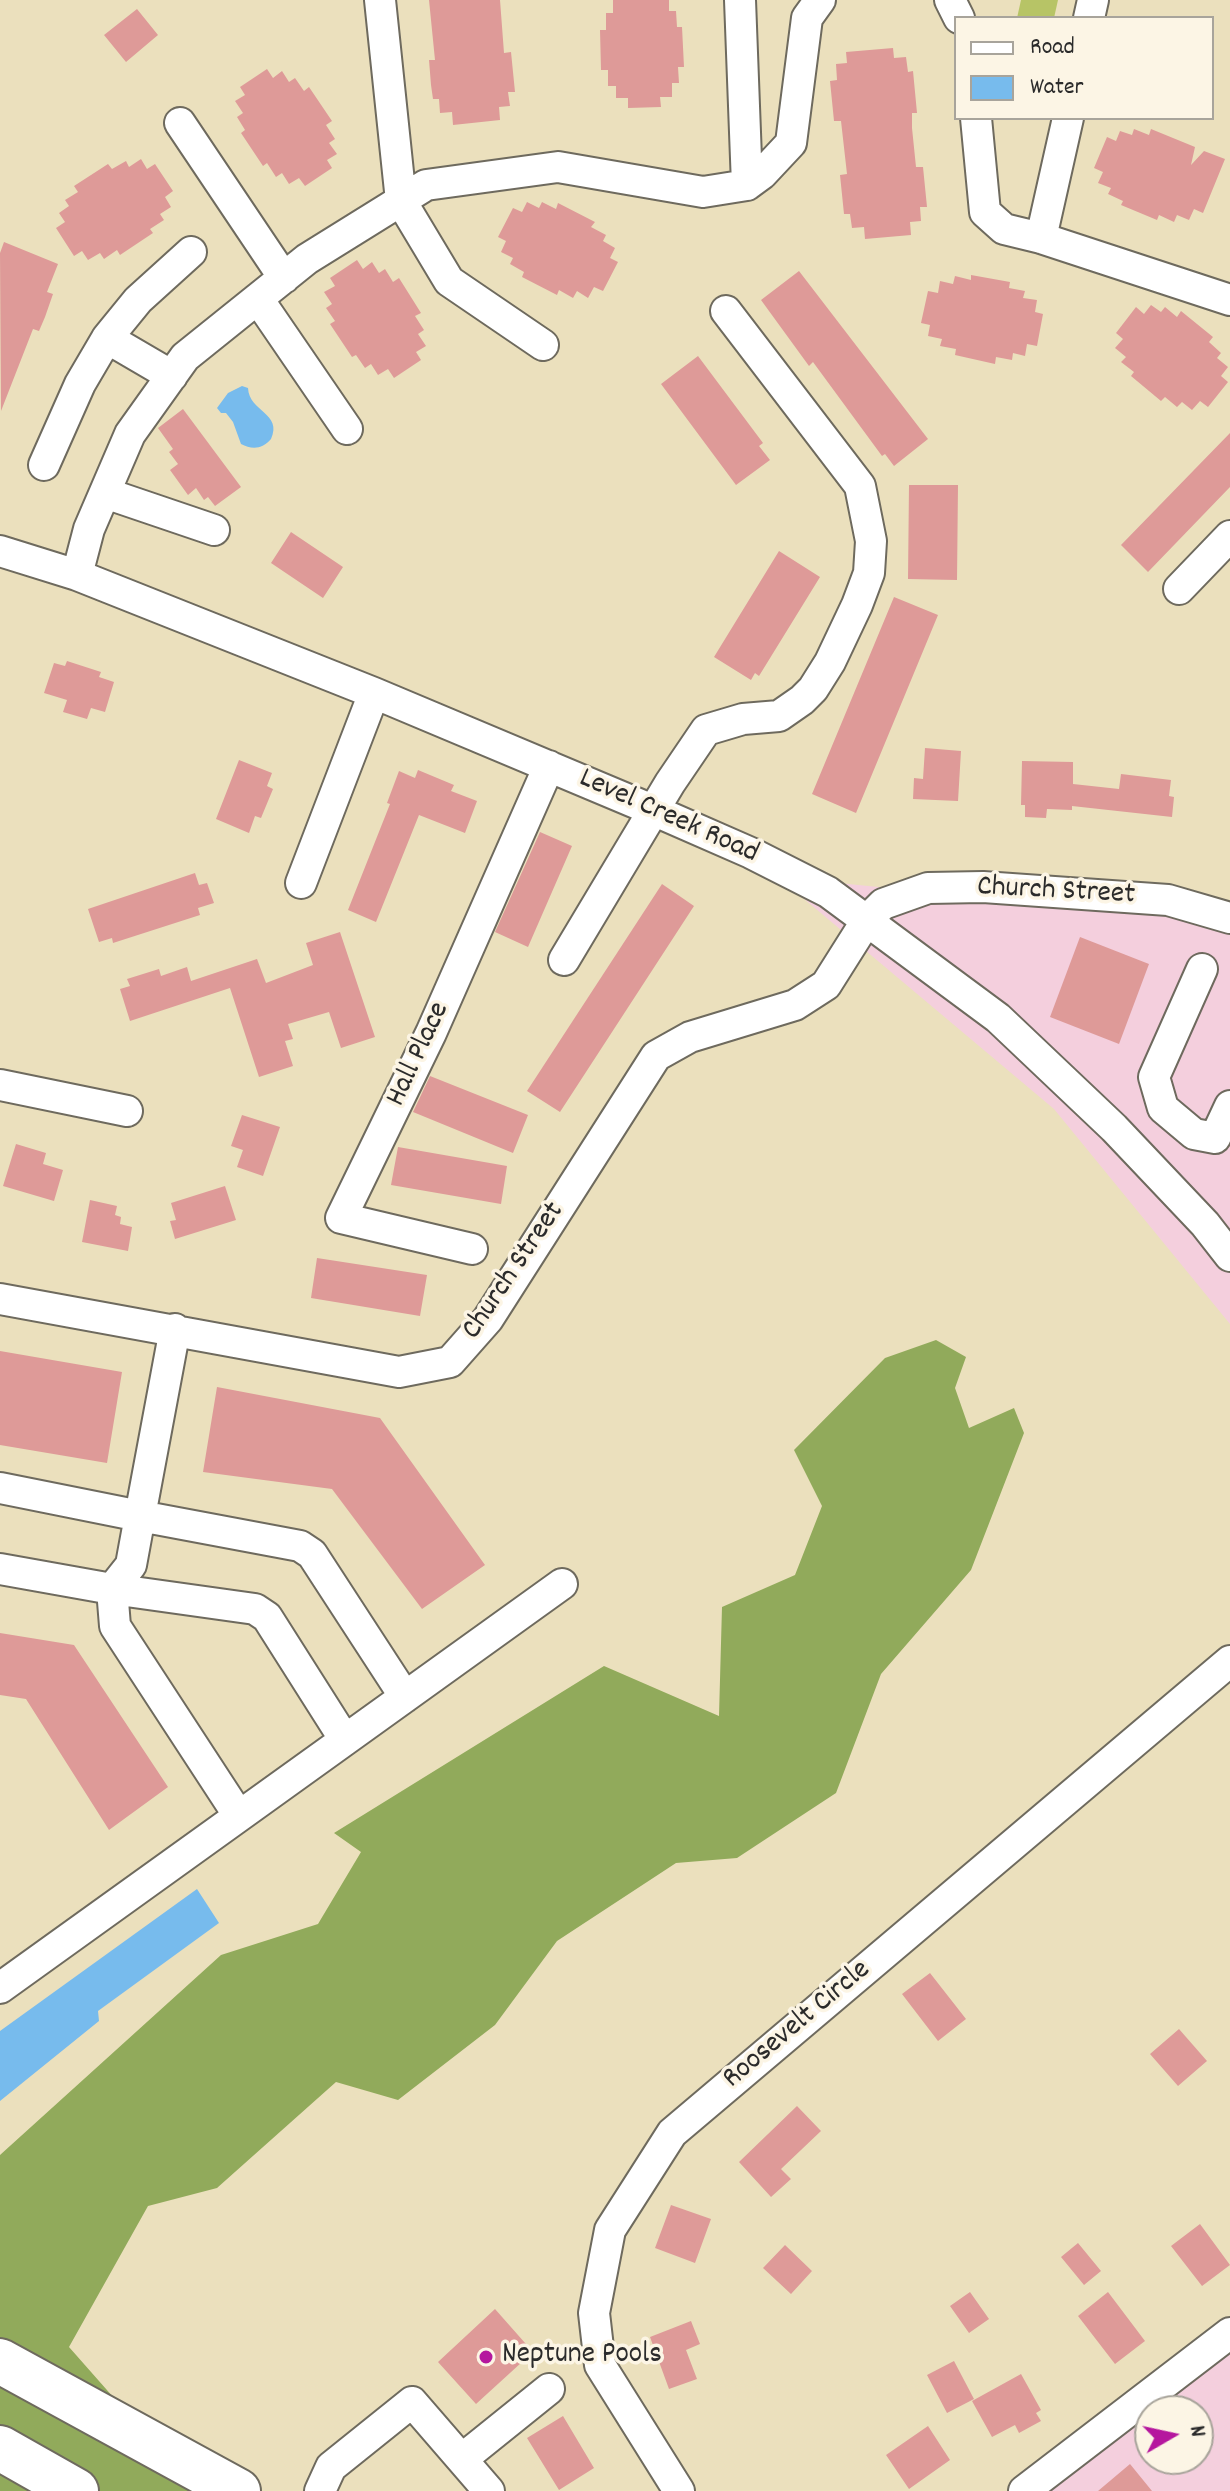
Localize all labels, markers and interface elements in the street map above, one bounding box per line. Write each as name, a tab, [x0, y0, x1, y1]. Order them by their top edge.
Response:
legend	[954, 16, 1214, 120]
text: Road	[1030, 31, 1075, 65]
text: Water	[1030, 71, 1083, 105]
street label: Level Creek Road	[573, 762, 763, 874]
street label: Church Street	[976, 871, 1136, 915]
street label: Hall Place	[380, 997, 460, 1113]
street label: Church Street	[456, 1196, 574, 1348]
street label: Roosevelt Circle	[717, 1954, 879, 2098]
place label: Neptune Pools	[502, 2339, 662, 2375]
marker: Neptune Pools	[477, 2348, 495, 2366]
north arrow	[1134, 2395, 1214, 2475]
text: N	[1180, 2424, 1212, 2439]

